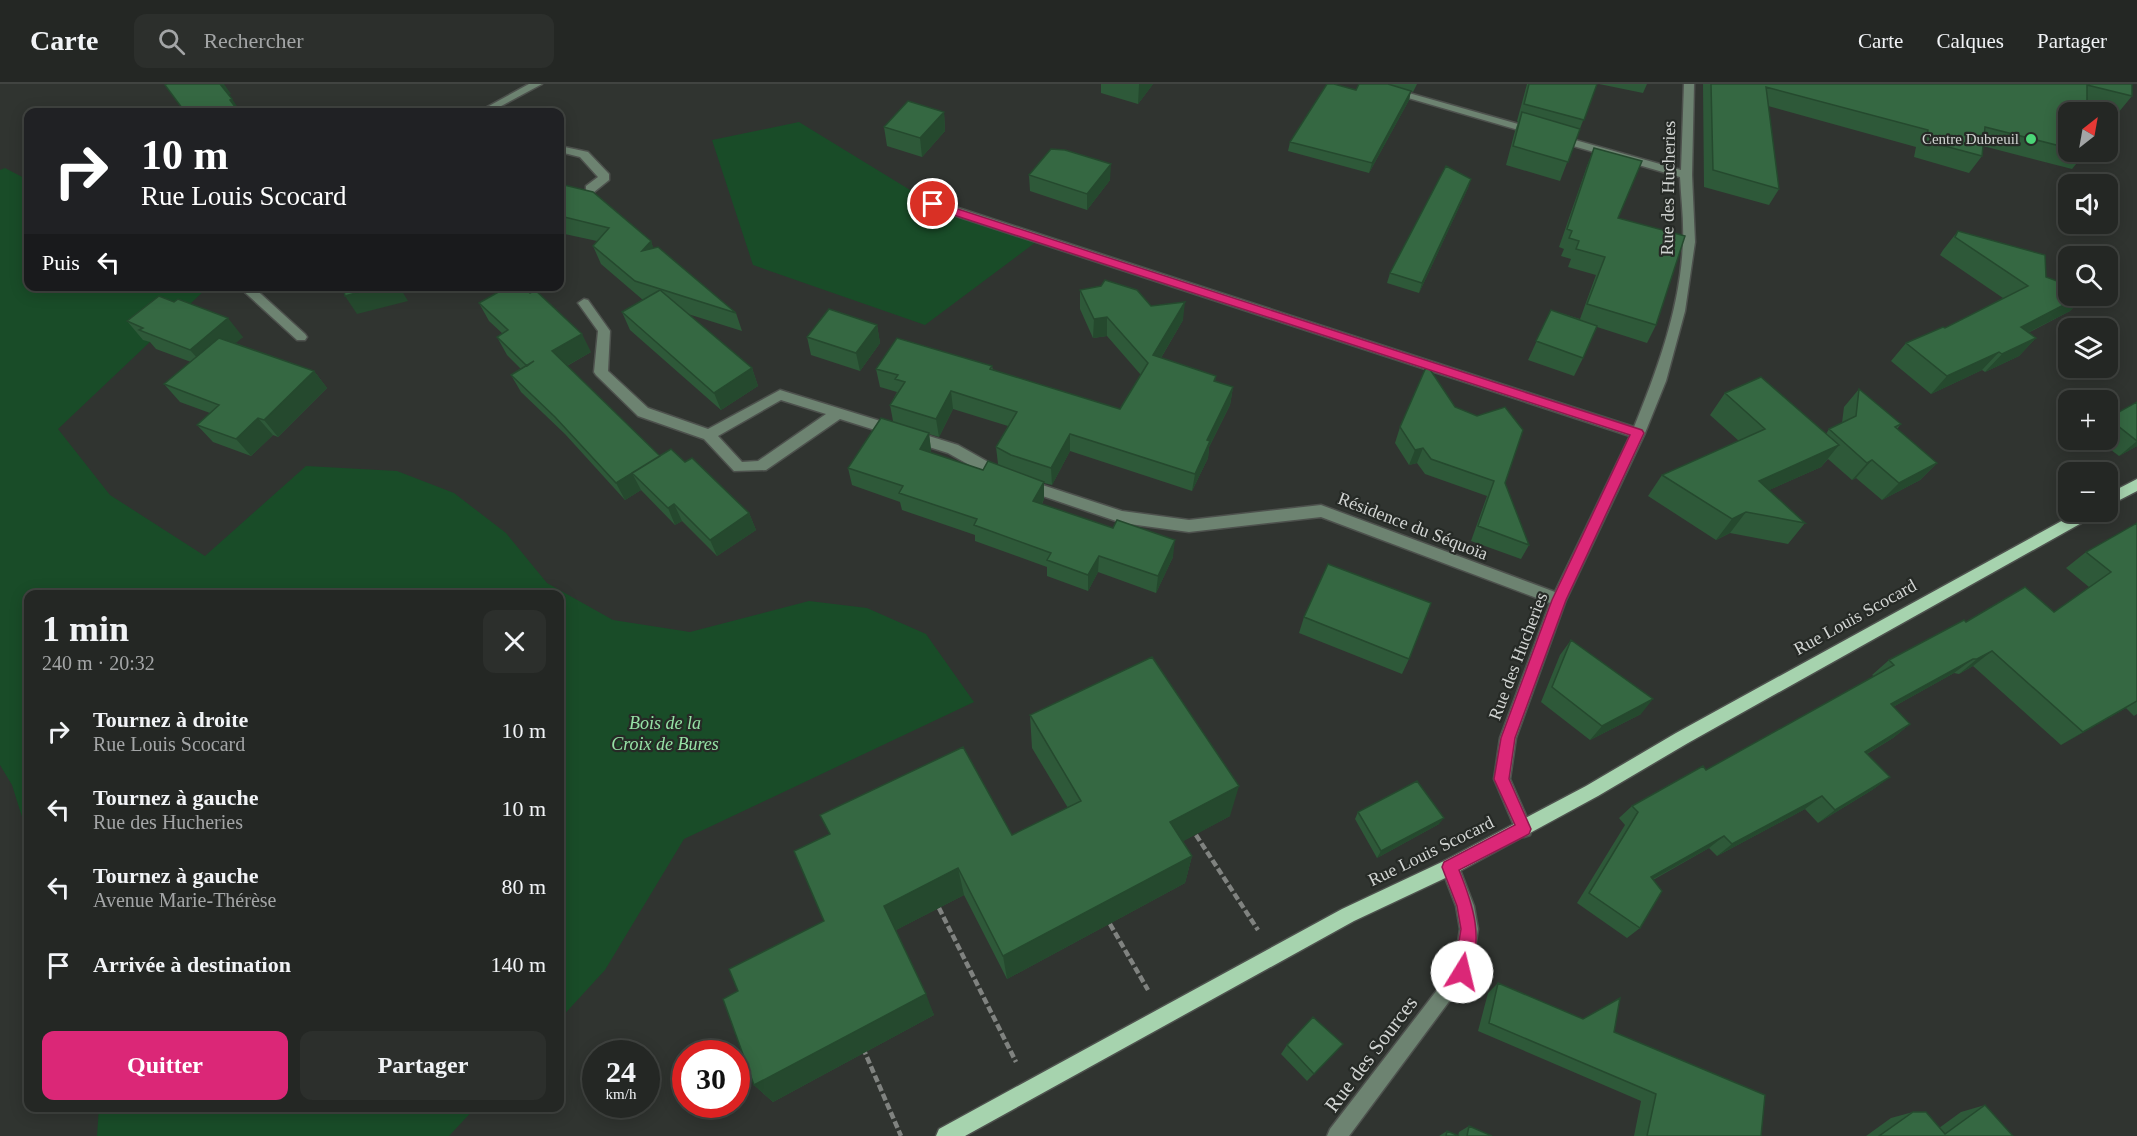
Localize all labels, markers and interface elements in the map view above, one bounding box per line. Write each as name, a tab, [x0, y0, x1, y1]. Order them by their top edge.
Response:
search box	[134, 14, 554, 68]
text: Carte	[30, 25, 98, 56]
icon: search	[155, 25, 188, 58]
text: Rechercher	[203, 28, 304, 53]
text: Carte	[1858, 29, 1903, 53]
text: Calques	[1936, 29, 2004, 53]
text: Partager	[2037, 29, 2107, 53]
north arrow	[2058, 102, 2118, 162]
map controls	[2058, 102, 2118, 522]
street label: Rue des Hucheries	[1657, 120, 1679, 256]
place label: Centre Dubreuil	[1922, 131, 2019, 147]
icon: right	[42, 132, 120, 210]
text: 10 m	[141, 132, 229, 178]
marker: Centre Dubreuil	[2024, 132, 2038, 146]
button: sound	[2058, 174, 2118, 234]
pin	[907, 178, 958, 229]
text: Rue Louis Scocard	[141, 181, 346, 211]
icon: arrive	[916, 187, 949, 220]
icon: left	[92, 246, 125, 279]
button: search	[2058, 246, 2118, 306]
text: Puis	[42, 250, 80, 275]
button: layers	[2058, 318, 2118, 378]
button: +	[2058, 390, 2118, 450]
button: −	[2058, 462, 2118, 522]
street label: Résidence du Séquoïa	[1335, 488, 1491, 564]
street label: Rue Louis Scocard	[1790, 575, 1920, 659]
street label: Rue des Hucheries	[1484, 589, 1552, 723]
text: 1 min	[42, 609, 129, 649]
button: close	[483, 610, 546, 673]
text: 240 m · 20:32	[42, 652, 155, 674]
text: Tournez à droite	[93, 707, 248, 732]
park label: Bois de la Croix de Bures	[611, 713, 719, 754]
icon: right	[42, 715, 75, 748]
text: 10 m	[501, 718, 546, 743]
text: Rue Louis Scocard	[93, 733, 245, 755]
text: Tournez à gauche	[93, 785, 258, 810]
icon: left	[42, 793, 75, 826]
text: 10 m	[501, 796, 546, 821]
text: Rue des Hucheries	[93, 811, 243, 833]
street label: Rue Louis Scocard	[1365, 812, 1497, 890]
text: Tournez à gauche	[93, 863, 258, 888]
icon: left	[42, 871, 75, 904]
text: 80 m	[501, 874, 546, 899]
text: Avenue Marie-Thérèse	[93, 889, 276, 911]
position arrow	[1430, 940, 1494, 1004]
icon: arrive	[42, 949, 75, 982]
text: Arrivée à destination	[93, 952, 291, 977]
text: 140 m	[490, 952, 546, 977]
street label: Rue des Sources	[1320, 991, 1422, 1117]
button: Quitter	[42, 1031, 288, 1100]
button: Partager	[300, 1031, 546, 1100]
speed limit sign: 30	[672, 1040, 750, 1118]
text: 24	[606, 1055, 636, 1088]
text: km/h	[606, 1086, 636, 1102]

